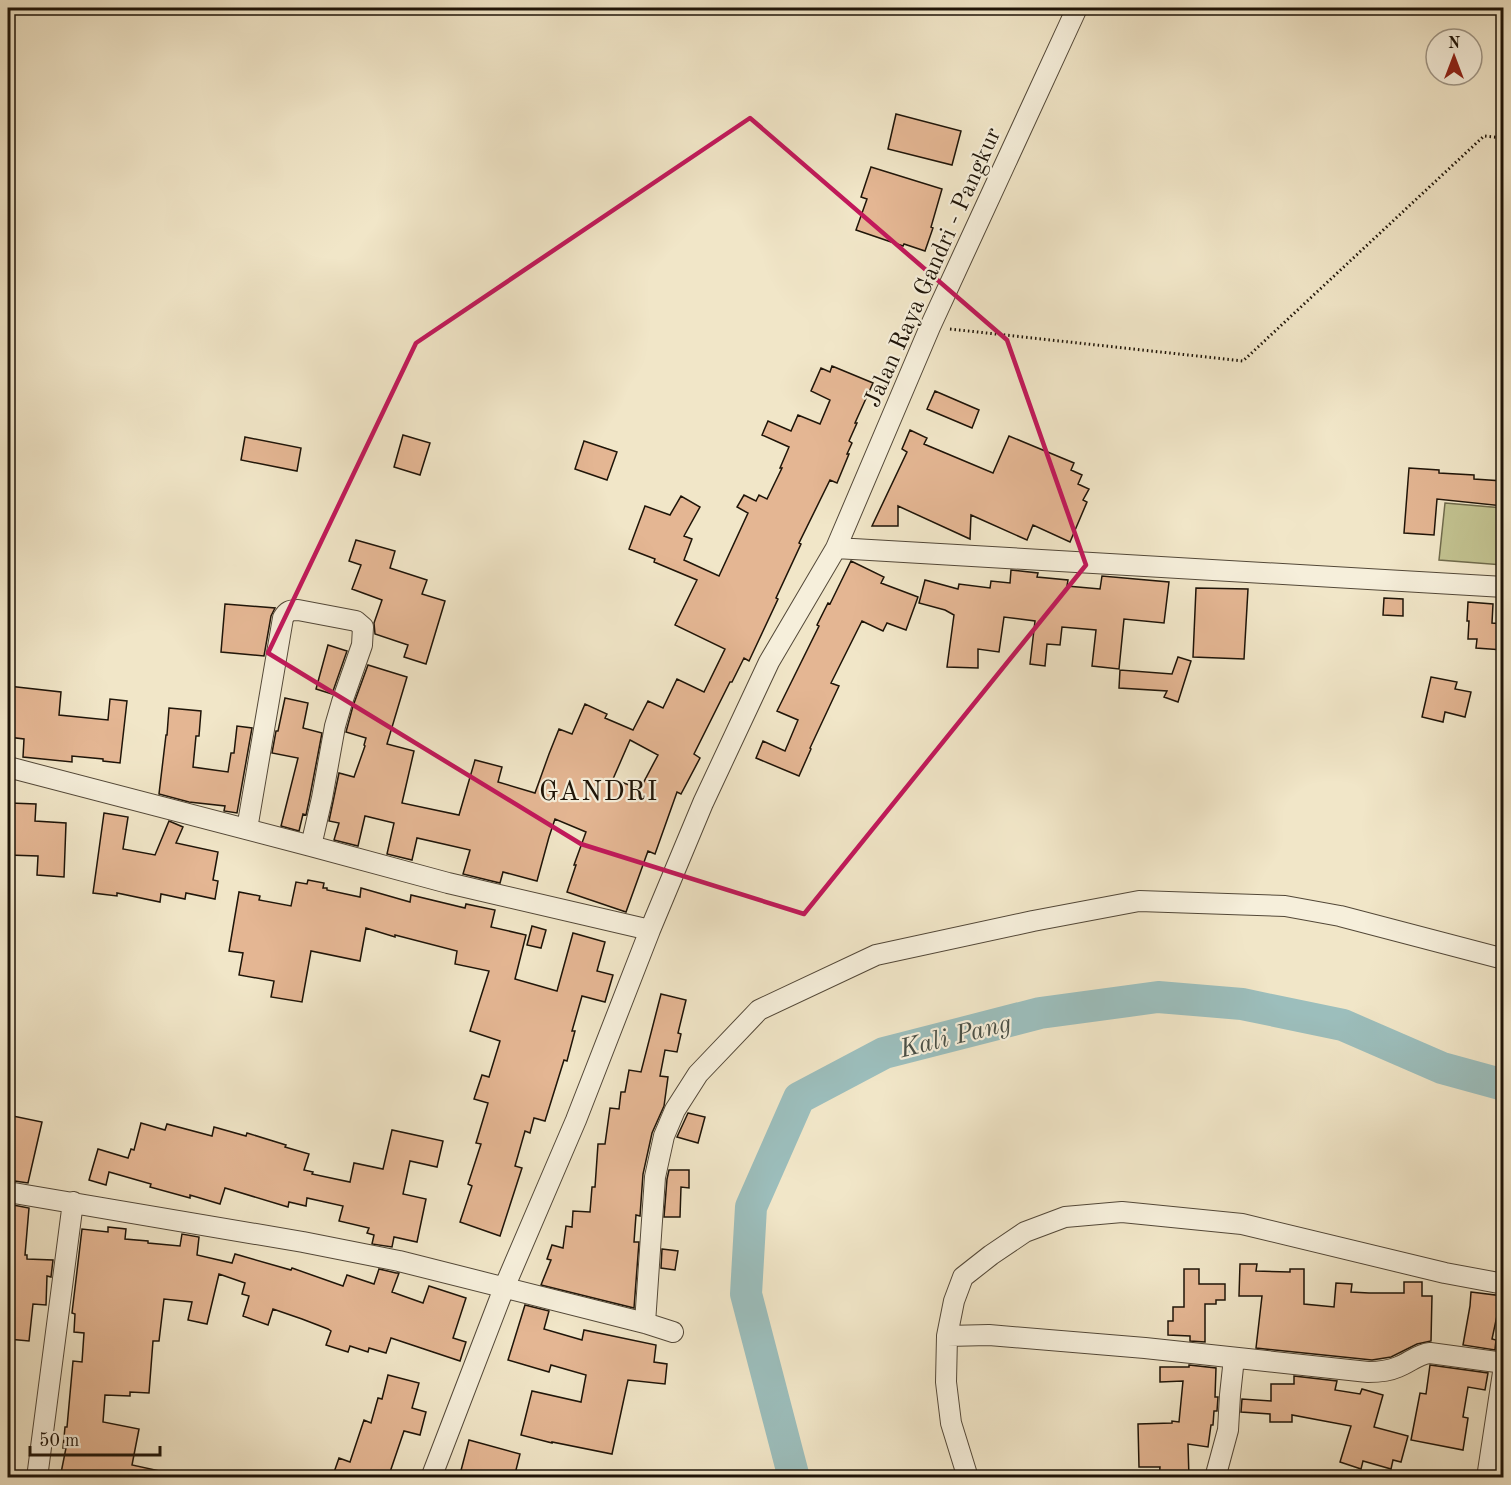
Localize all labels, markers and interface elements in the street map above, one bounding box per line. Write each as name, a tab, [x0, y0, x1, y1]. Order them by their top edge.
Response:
north arrow	[1424, 27, 1484, 87]
text: N	[1448, 36, 1461, 52]
street label: Jalan Raya Gandri - Pangkur	[861, 124, 1007, 411]
district label: GANDRI	[539, 779, 659, 806]
water label: Kali Pang	[896, 1011, 1014, 1064]
scale bar	[30, 1419, 160, 1457]
text: 50 m	[39, 1432, 79, 1450]

